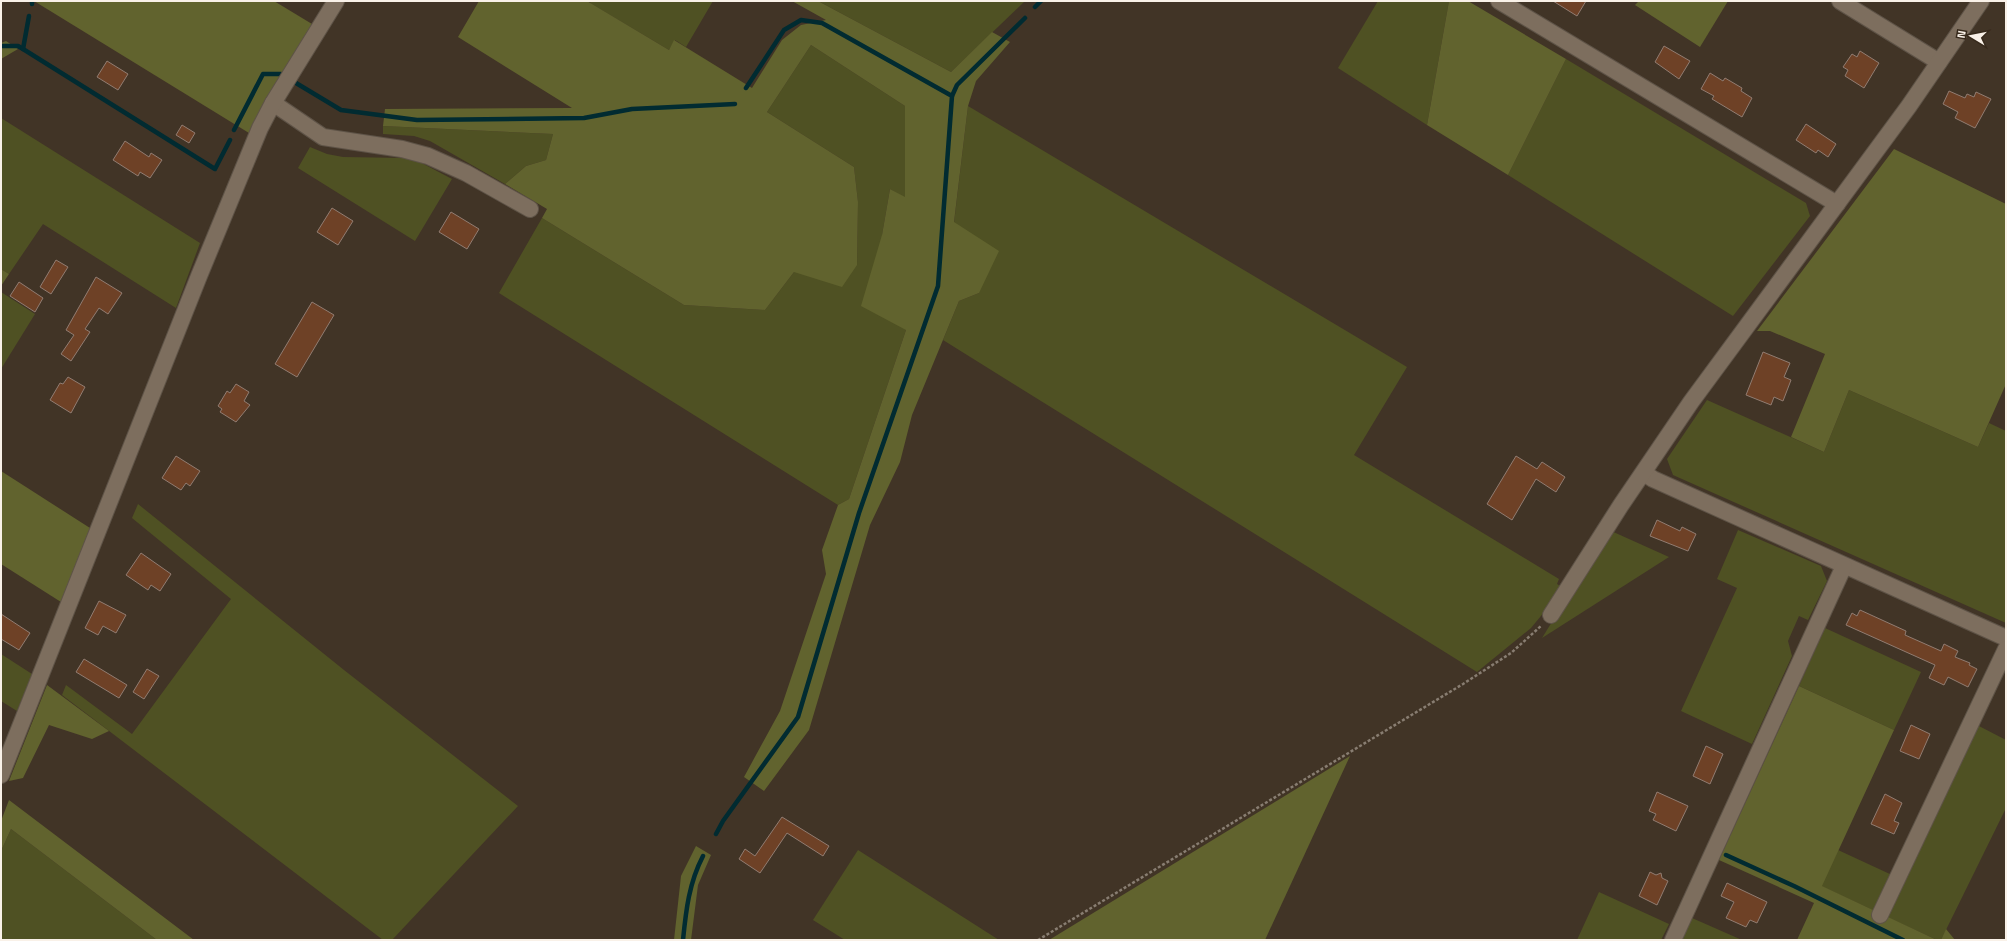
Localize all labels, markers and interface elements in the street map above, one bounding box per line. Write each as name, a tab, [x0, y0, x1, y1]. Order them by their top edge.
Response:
north arrow	[1951, 16, 1991, 56]
text: N	[1953, 29, 1970, 39]

